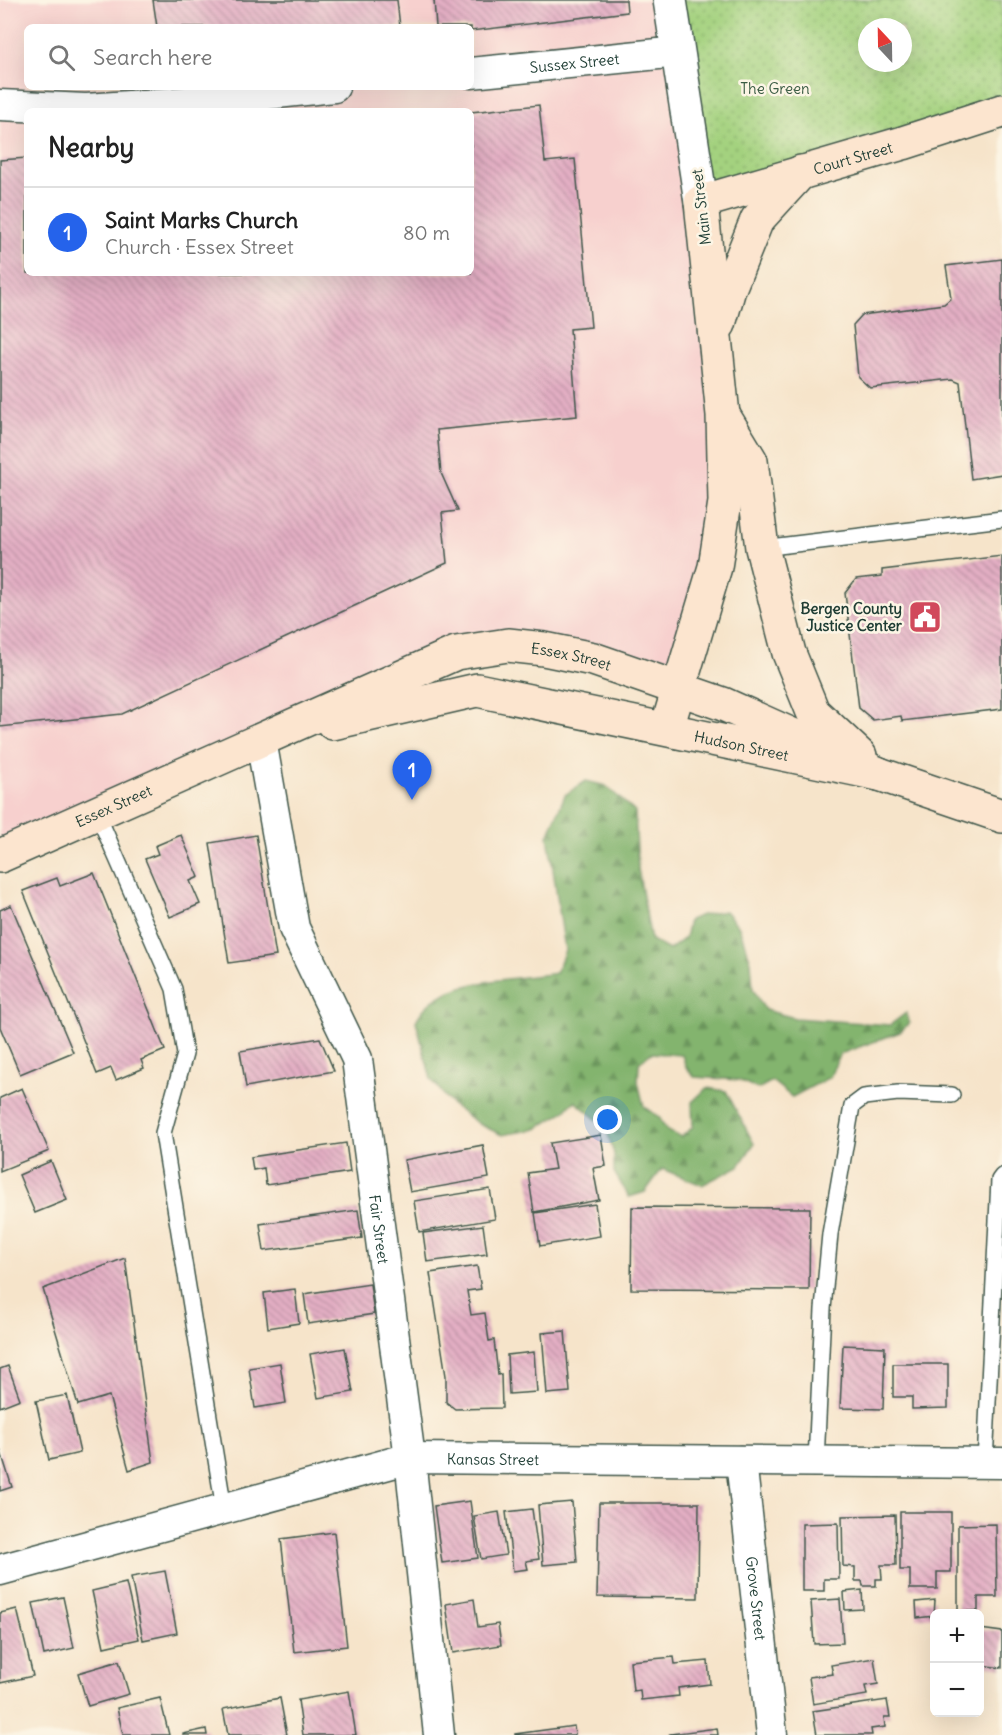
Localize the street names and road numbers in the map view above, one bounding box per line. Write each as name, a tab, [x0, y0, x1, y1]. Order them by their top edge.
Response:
street label: Sussex Street	[529, 49, 620, 76]
street label: Court Street	[811, 137, 895, 178]
street label: Main Street	[687, 168, 715, 246]
street label: Essex Street	[530, 638, 614, 674]
street label: Hudson Street	[693, 726, 790, 764]
street label: Essex Street	[72, 780, 154, 831]
street label: Fair Street	[366, 1194, 394, 1265]
street label: Kansas Street	[447, 1449, 539, 1469]
street label: Grove Street	[742, 1555, 771, 1641]

